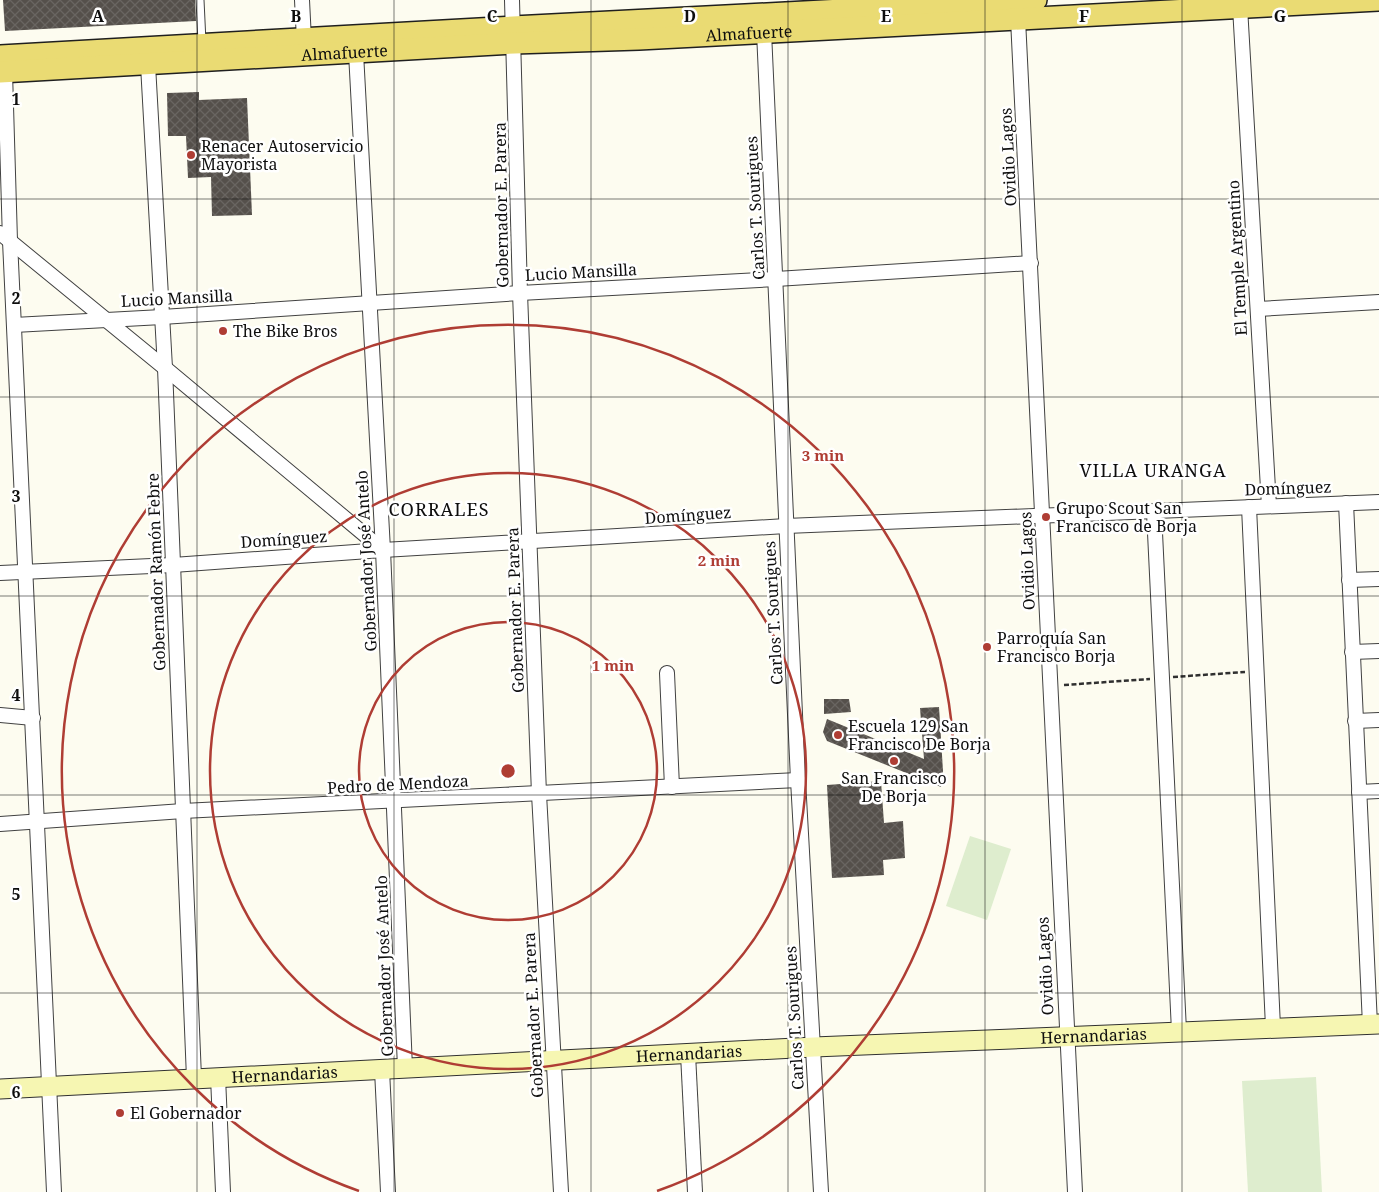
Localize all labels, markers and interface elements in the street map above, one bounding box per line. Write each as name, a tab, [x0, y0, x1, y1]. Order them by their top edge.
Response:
text: A	[92, 5, 105, 27]
text: B	[291, 5, 302, 27]
text: C	[487, 5, 498, 27]
text: D	[684, 5, 696, 27]
text: E	[881, 5, 891, 27]
text: F	[1079, 5, 1089, 27]
text: G	[1274, 5, 1286, 27]
street label: Almafuerte	[705, 20, 793, 46]
street label: Almafuerte	[301, 39, 388, 66]
text: 1	[11, 88, 21, 110]
street label: Ovidio Lagos	[994, 107, 1022, 207]
street label: Gobernador E. Parera	[489, 122, 513, 288]
place label: Renacer Autoservicio Mayorista	[201, 135, 363, 175]
street label: Carlos T. Sourigues	[740, 136, 770, 280]
marker: Renacer Autoservicio Mayorista	[185, 149, 197, 161]
street label: El Temple Argentino	[1222, 180, 1252, 336]
street label: Lucio Mansilla	[524, 258, 638, 286]
street label: Lucio Mansilla	[120, 284, 234, 312]
text: 2	[11, 287, 21, 309]
place label: The Bike Bros	[233, 320, 337, 342]
marker: The Bike Bros	[217, 325, 229, 337]
text: 3 min	[802, 445, 844, 465]
district label: VILLA URANGA	[1079, 458, 1227, 482]
street label: Gobernador José Antelo	[350, 470, 382, 652]
street label: Gobernador Ramón Febre	[142, 473, 170, 671]
street label: Domínguez	[1244, 475, 1332, 501]
text: 3	[11, 485, 21, 507]
district label: CORRALES	[389, 497, 489, 521]
place label: Grupo Scout San Francisco de Borja	[1056, 497, 1197, 537]
street label: Domínguez	[644, 501, 732, 529]
street label: Ovidio Lagos	[1014, 511, 1040, 611]
marker: Grupo Scout San Francisco de Borja	[1040, 511, 1052, 523]
street label: Domínguez	[240, 525, 328, 553]
street label: Gobernador E. Parera	[501, 527, 529, 693]
street label: Carlos T. Sourigues	[758, 541, 788, 685]
text: 2 min	[698, 550, 740, 570]
place label: Parroquía San Francisco Borja	[997, 627, 1116, 667]
marker: Parroquía San Francisco Borja	[981, 641, 993, 653]
text: 1 min	[592, 655, 634, 675]
text: 4	[11, 684, 21, 706]
place label: Escuela 129 San Francisco De Borja	[848, 715, 991, 755]
marker: Escuela 129 San Francisco De Borja	[832, 729, 844, 741]
marker: San Francisco De Borja	[888, 755, 900, 767]
centre of rings	[499, 762, 517, 780]
place label: San Francisco De Borja	[841, 767, 947, 807]
street label: Pedro de Mendoza	[327, 769, 469, 799]
street label: Gobernador José Antelo	[370, 875, 398, 1057]
text: 5	[11, 883, 21, 905]
street label: Ovidio Lagos	[1031, 916, 1059, 1016]
street label: Gobernador E. Parera	[518, 932, 548, 1098]
street label: Carlos T. Sourigues	[779, 946, 809, 1090]
street label: Hernandarias	[1040, 1022, 1147, 1049]
street label: Hernandarias	[635, 1040, 743, 1067]
street label: Hernandarias	[231, 1061, 338, 1088]
text: 6	[11, 1081, 21, 1103]
place label: El Gobernador	[130, 1102, 242, 1124]
marker: El Gobernador	[114, 1107, 126, 1119]

